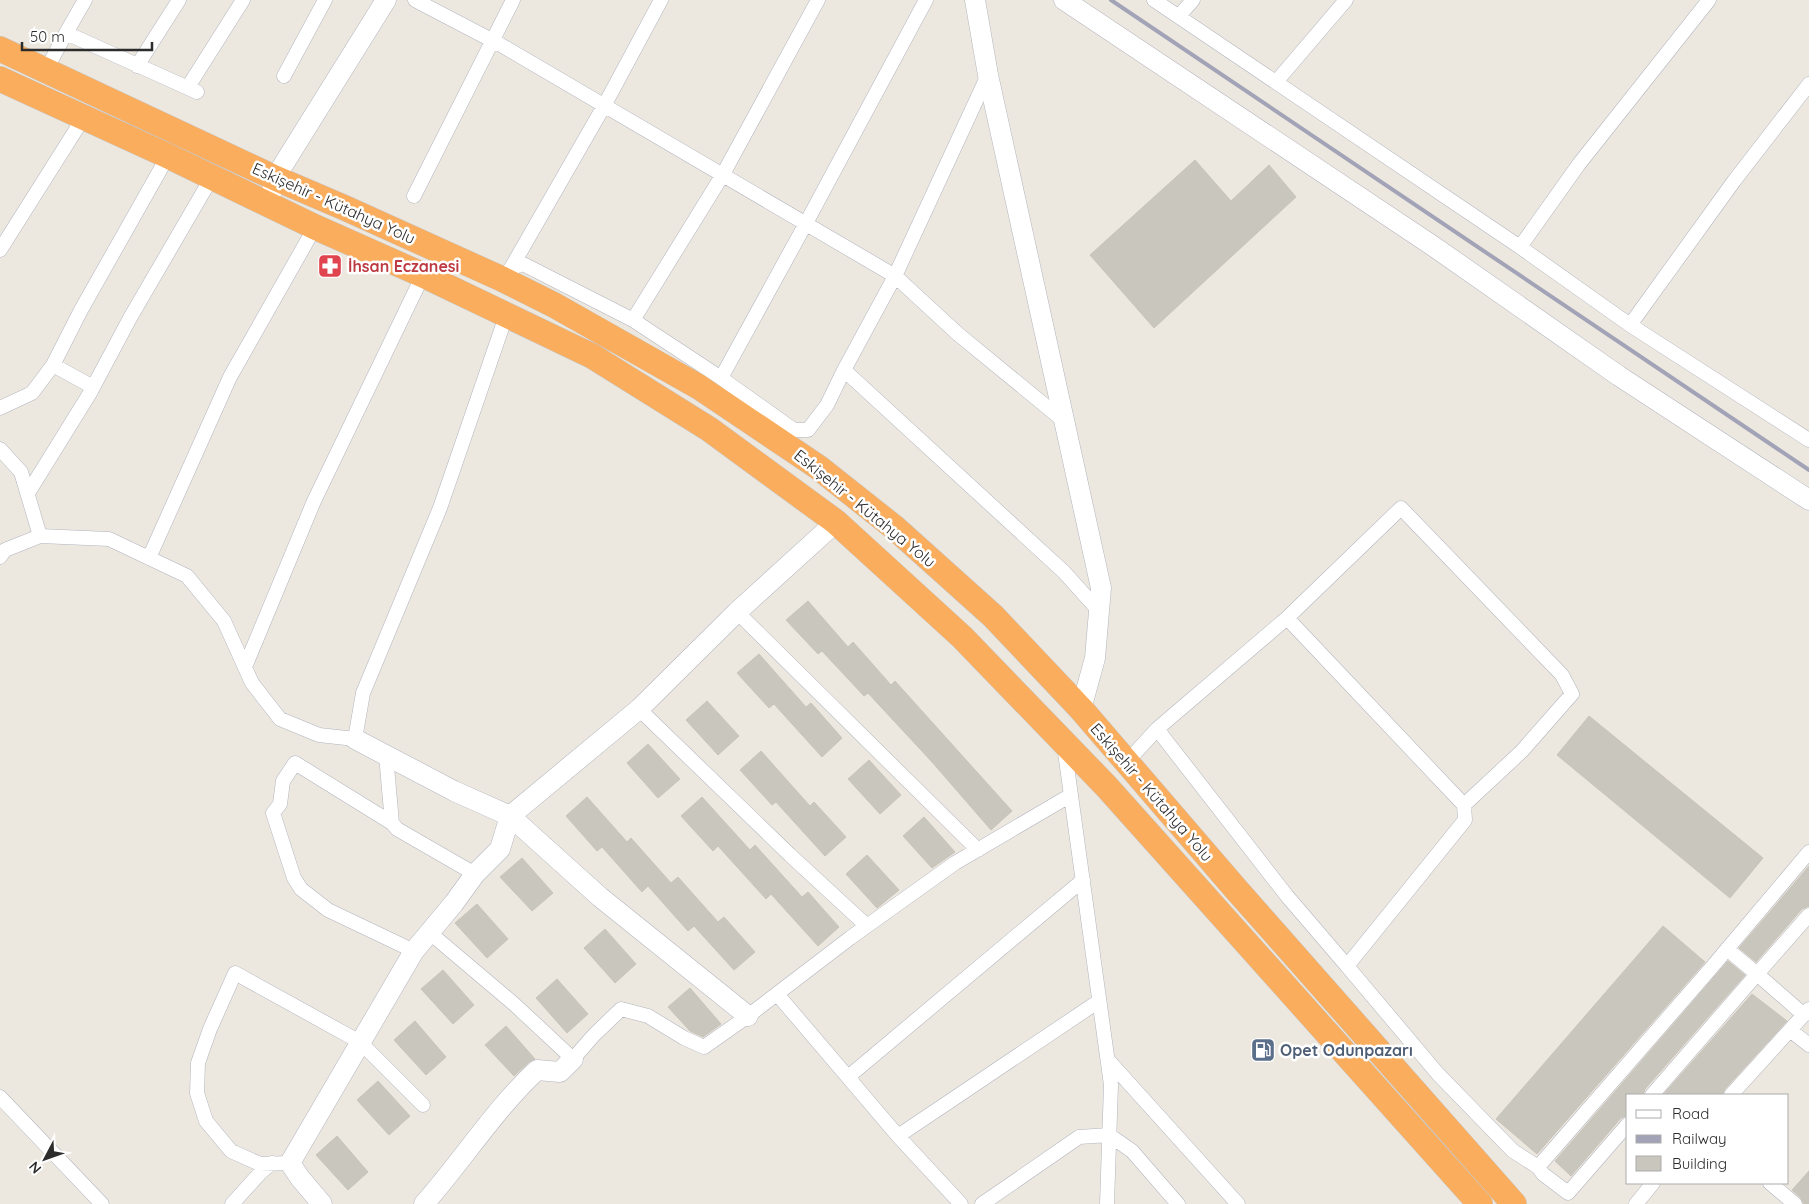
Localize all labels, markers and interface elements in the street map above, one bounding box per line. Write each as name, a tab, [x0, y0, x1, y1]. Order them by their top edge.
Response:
scale bar	[22, 20, 152, 52]
text: 50 m	[30, 27, 65, 46]
street label: Eskişehir - Kütahya Yolu	[249, 158, 419, 248]
pharmacy icon: İhsan Eczanesi	[317, 253, 343, 279]
place label: İhsan Eczanesi	[348, 256, 459, 276]
street label: Eskişehir - Kütahya Yolu	[790, 445, 940, 571]
street label: Eskişehir - Kütahya Yolu	[1087, 719, 1217, 865]
fuel station icon: Opet Odunpazarı	[1250, 1037, 1276, 1063]
place label: Opet Odunpazarı	[1280, 1040, 1413, 1060]
legend	[1626, 1094, 1789, 1184]
text: Road	[1672, 1104, 1709, 1123]
text: Railway	[1672, 1129, 1727, 1148]
north arrow	[20, 1134, 70, 1184]
text: Building	[1672, 1154, 1727, 1173]
text: N	[25, 1158, 45, 1177]

